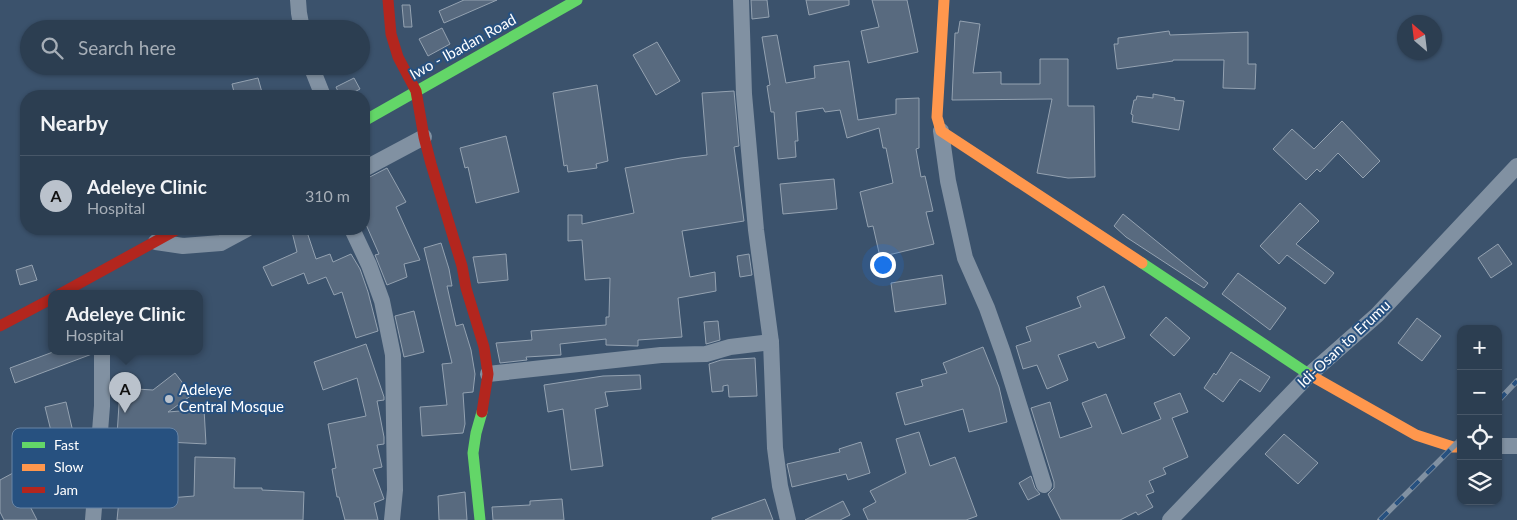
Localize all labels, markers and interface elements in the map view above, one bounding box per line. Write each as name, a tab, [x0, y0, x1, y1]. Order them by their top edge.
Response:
street label: Iwo - Ibadan Road	[406, 9, 519, 83]
north arrow	[1397, 15, 1442, 60]
search box	[20, 20, 370, 75]
icon: search	[38, 34, 66, 62]
text: Search here	[78, 36, 176, 59]
text: Nearby	[40, 110, 108, 135]
text: Adeleye Clinic	[87, 175, 207, 198]
text: A	[50, 186, 62, 205]
text: 310 m	[305, 186, 350, 205]
text: Hospital	[87, 198, 145, 217]
your location	[870, 252, 896, 278]
popup	[48, 290, 203, 355]
street label: Idi-Osan to Erumu	[1293, 296, 1393, 391]
text: Adeleye Clinic	[66, 302, 185, 325]
text: Hospital	[66, 325, 124, 344]
map controls	[1457, 325, 1502, 505]
button: +	[1457, 325, 1502, 370]
button: −	[1457, 370, 1502, 415]
pin: A	[109, 372, 141, 413]
place label: Adeleye Central Mosque	[179, 380, 284, 415]
marker: Adeleye Central Mosque	[163, 393, 175, 405]
button: locate	[1457, 415, 1502, 460]
legend	[12, 428, 178, 508]
text: Fast	[54, 436, 79, 453]
text: Slow	[54, 458, 84, 475]
button: layers	[1457, 460, 1502, 505]
text: Jam	[54, 481, 78, 498]

